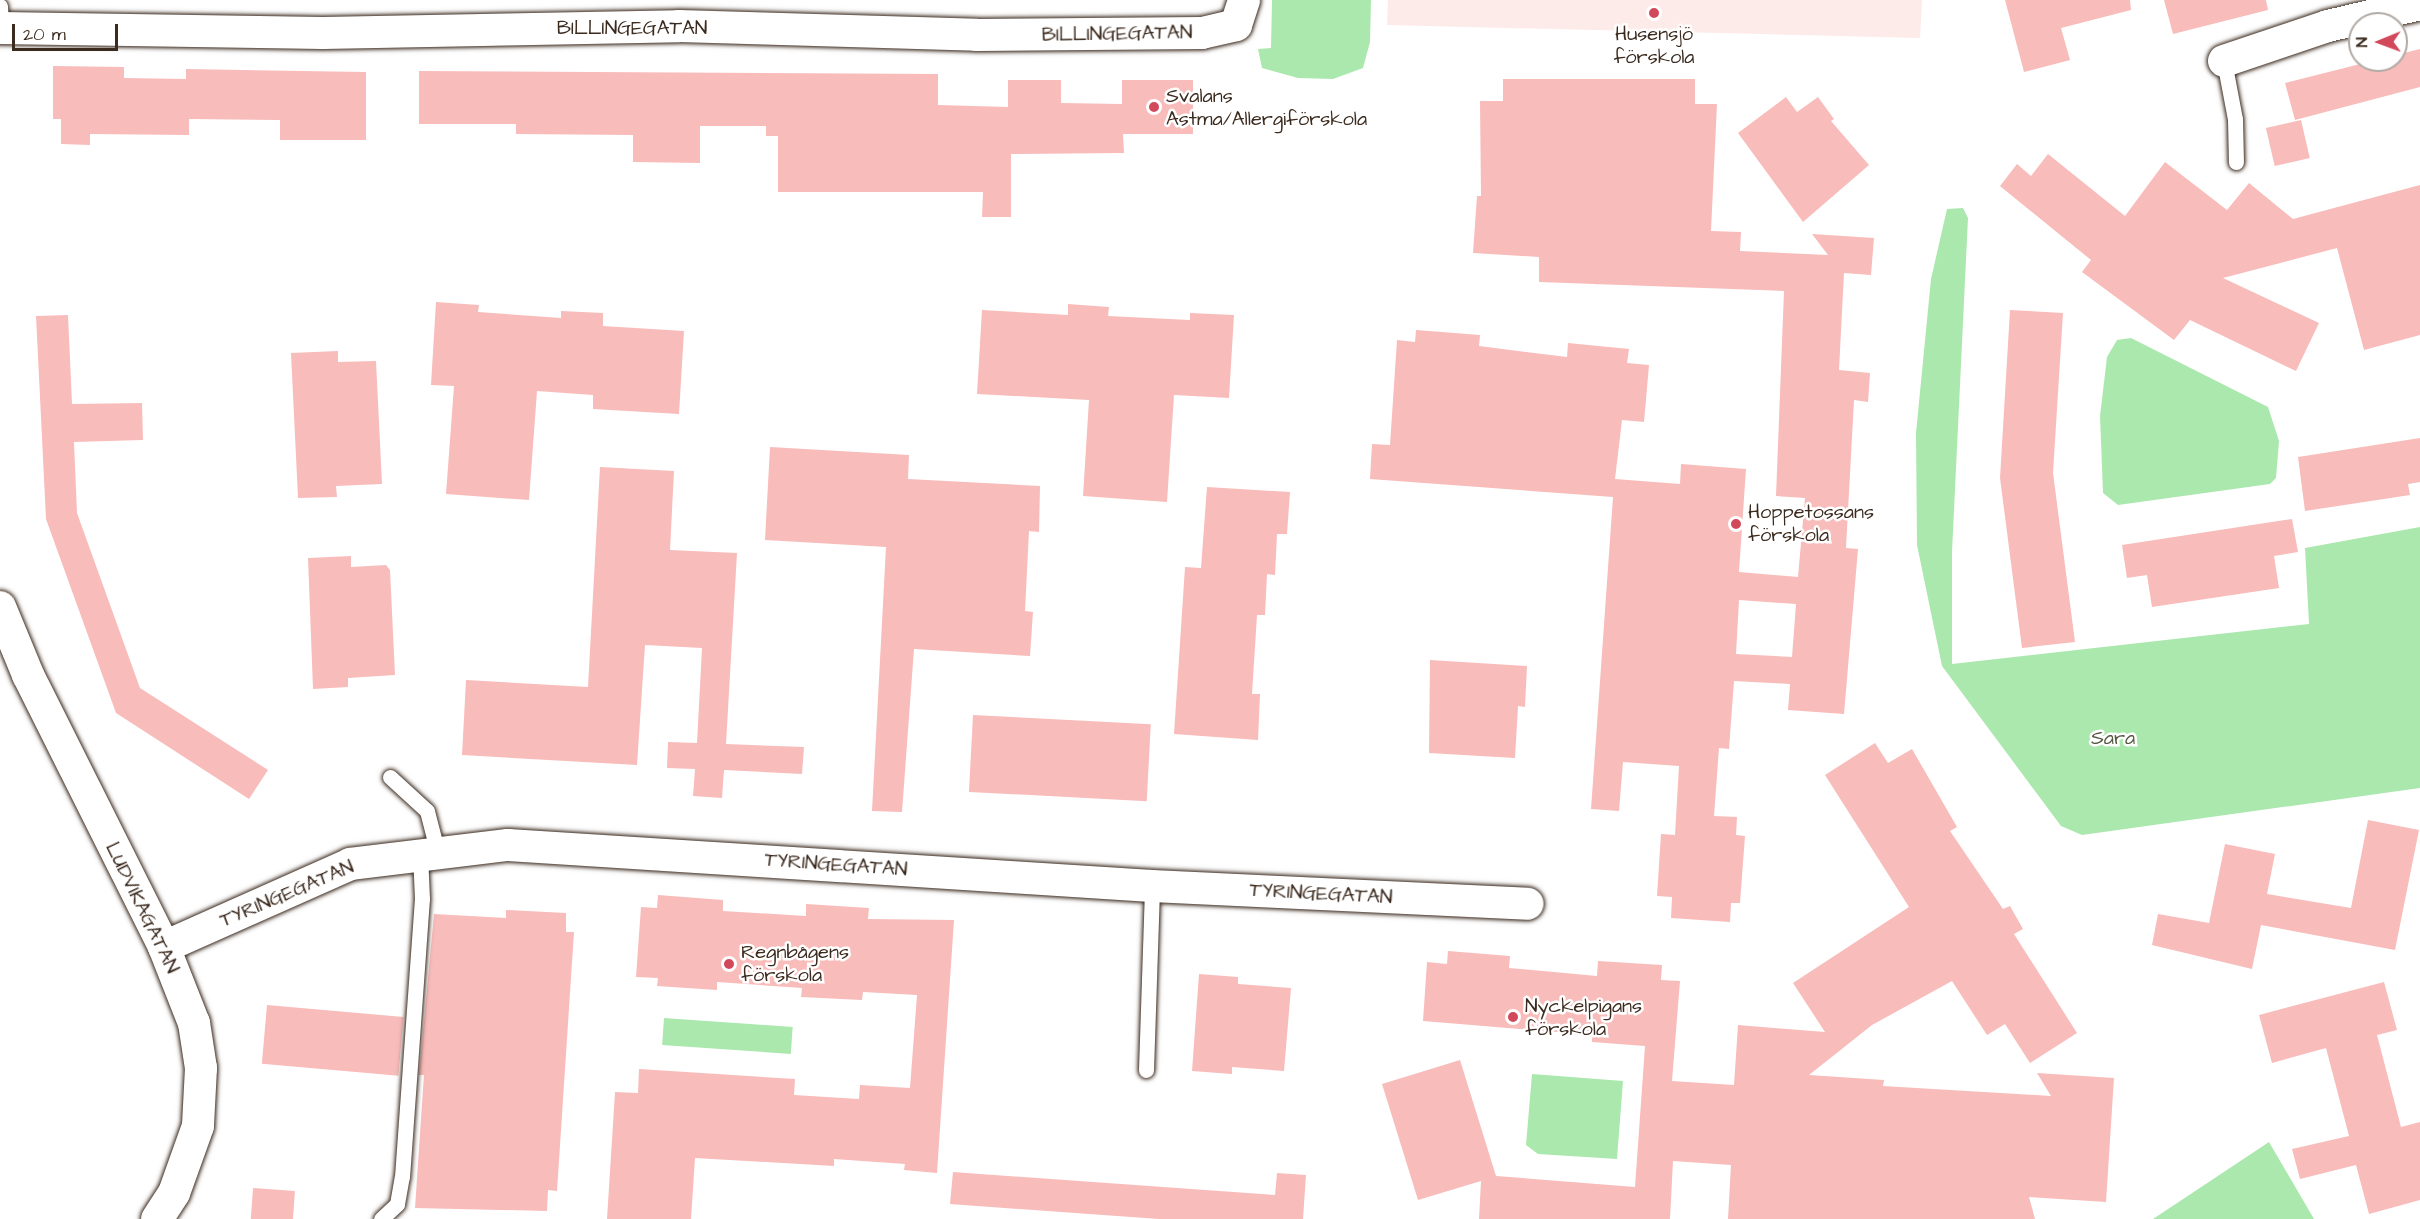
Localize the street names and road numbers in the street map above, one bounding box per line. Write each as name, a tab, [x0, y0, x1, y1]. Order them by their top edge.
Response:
street label: BILLINGEGATAN	[557, 16, 707, 40]
street label: BILLINGEGATAN	[1041, 21, 1193, 47]
street label: LUDVIKAGATAN	[100, 838, 184, 978]
street label: TYRINGEGATAN	[764, 848, 908, 882]
street label: TYRINGEGATAN	[216, 855, 358, 933]
street label: TYRINGEGATAN	[1249, 878, 1393, 910]

